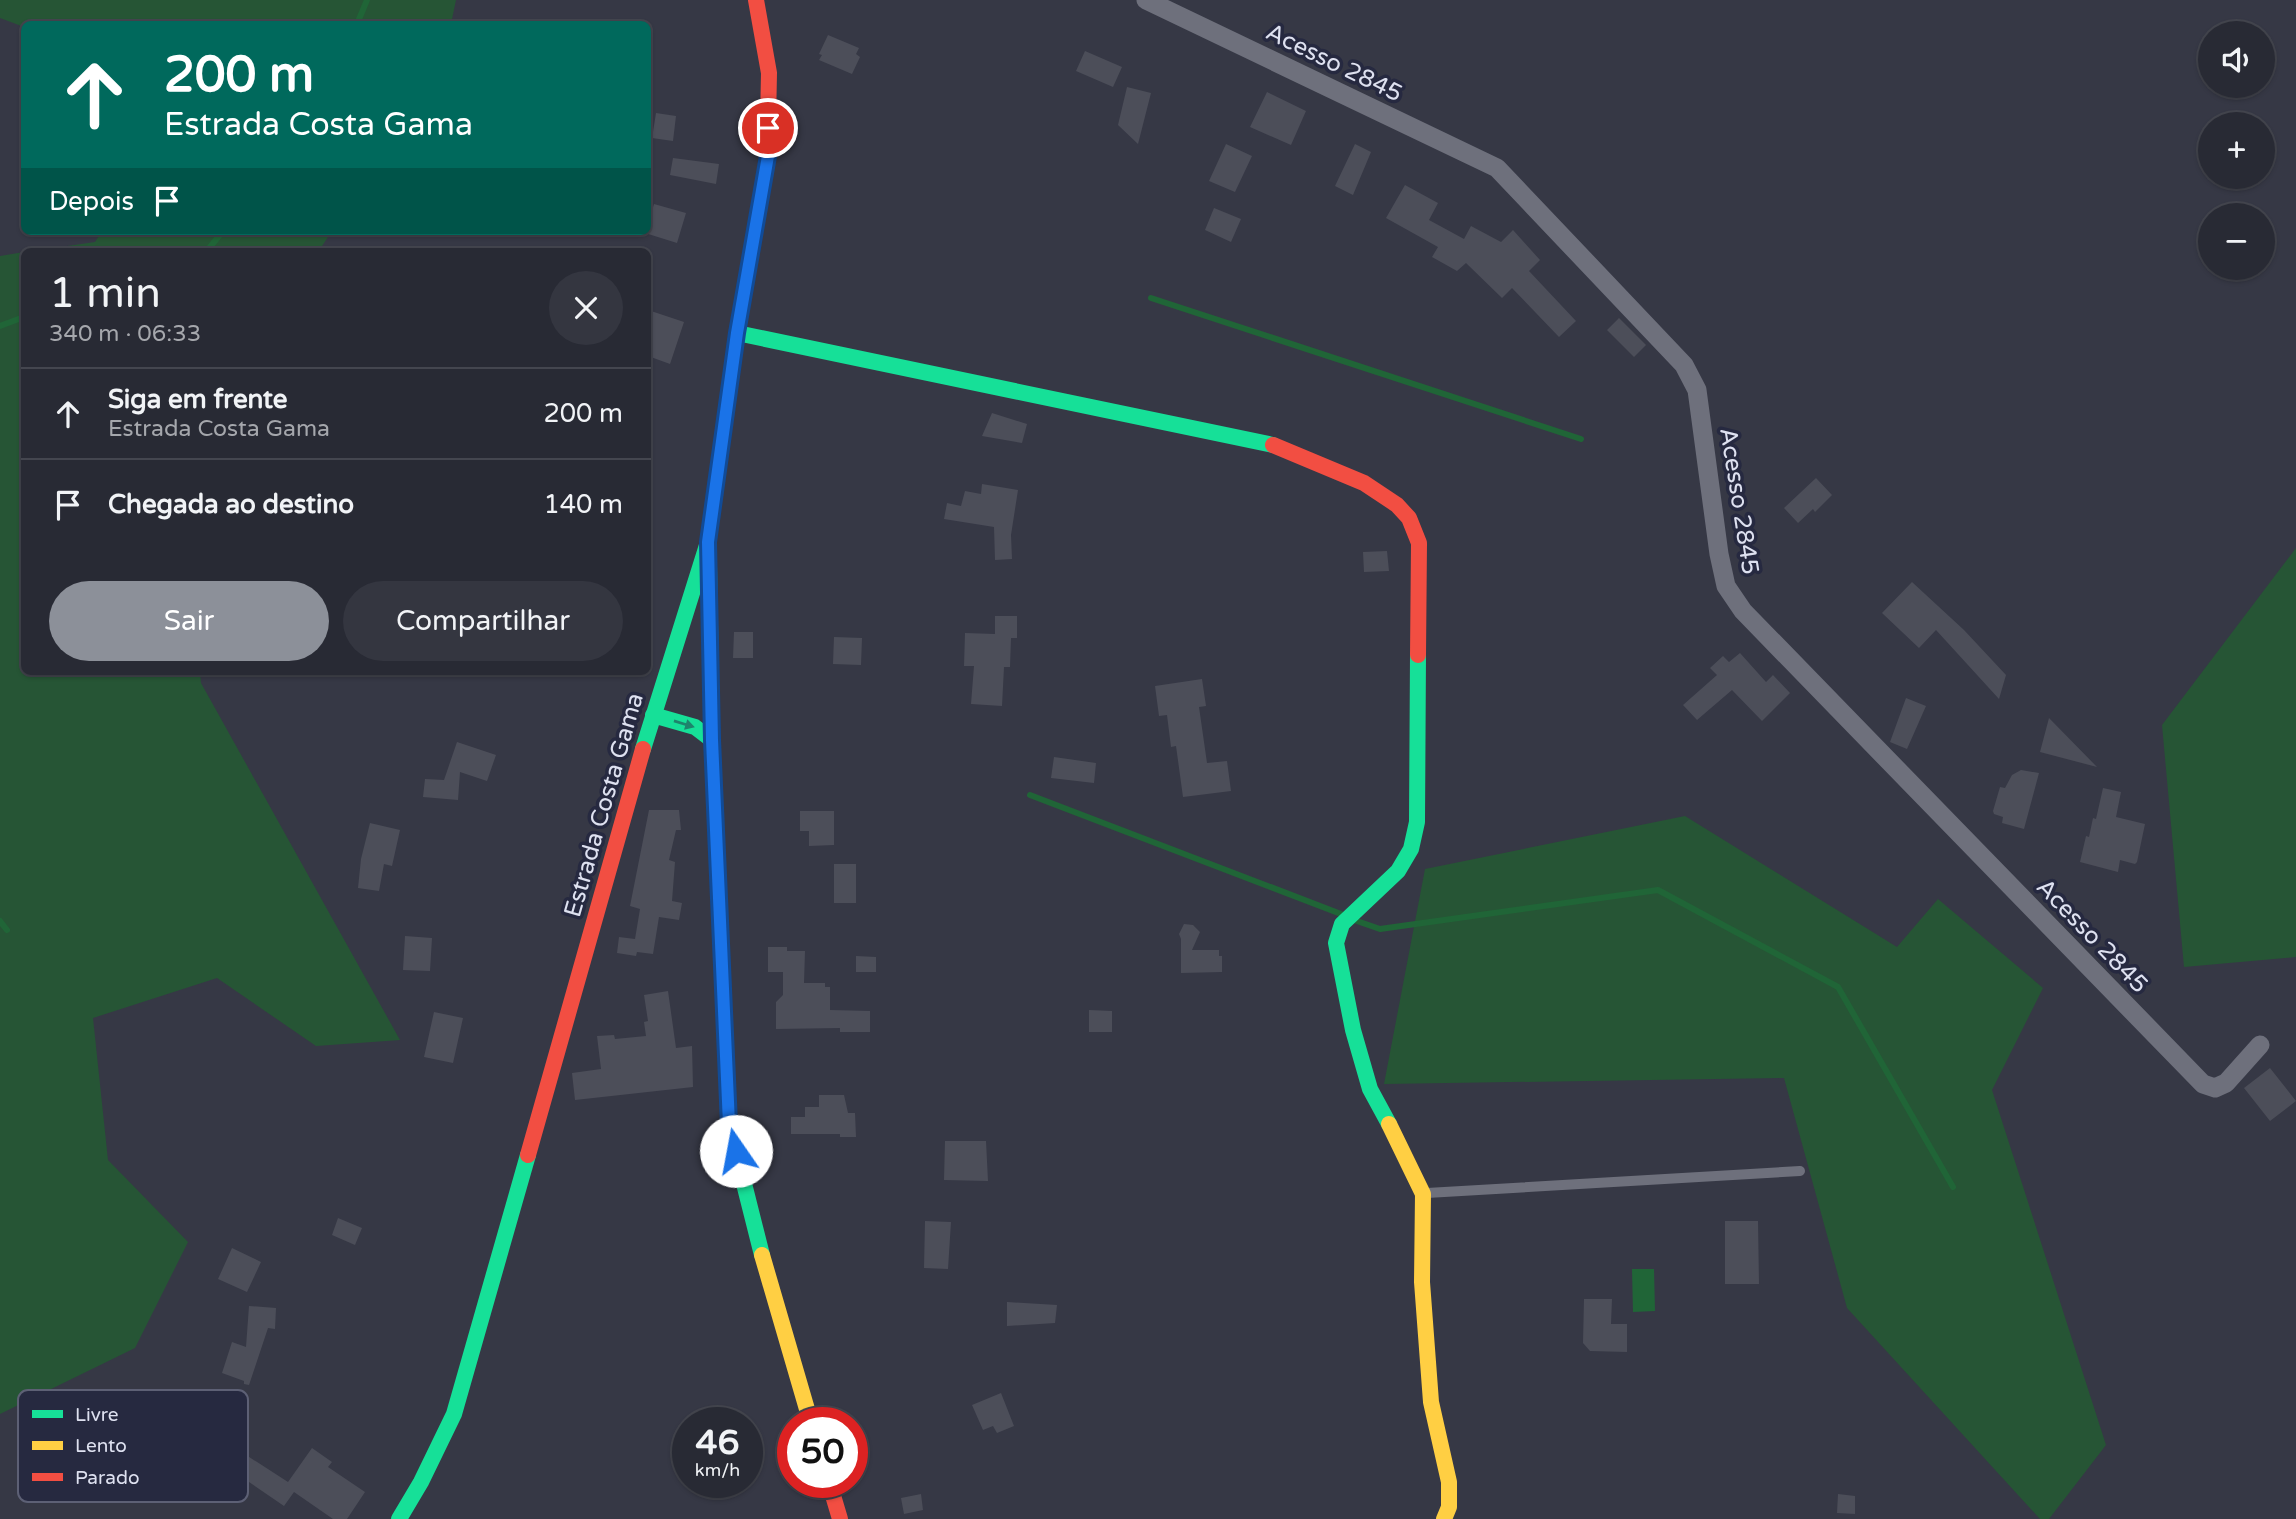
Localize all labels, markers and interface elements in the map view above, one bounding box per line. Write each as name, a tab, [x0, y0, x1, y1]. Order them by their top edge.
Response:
street label: Acesso 2845	[1261, 18, 1407, 108]
map controls	[2198, 21, 2275, 280]
button: sound	[2198, 21, 2275, 98]
text: 200 m	[164, 46, 314, 105]
icon: ahead	[49, 49, 140, 140]
pin	[738, 98, 798, 158]
text: Estrada Costa Gama	[164, 106, 473, 144]
icon: arrive	[749, 109, 787, 147]
button: +	[2198, 112, 2275, 189]
icon: arrive	[148, 182, 186, 220]
text: Depois	[49, 186, 134, 217]
button: −	[2198, 203, 2275, 280]
text: 1 min	[49, 268, 161, 319]
button: close	[549, 271, 623, 345]
text: 340 m · 06:33	[49, 320, 201, 348]
text: Siga em frente	[108, 384, 288, 415]
icon: ahead	[49, 395, 87, 433]
text: 200 m	[543, 398, 623, 429]
text: Estrada Costa Gama	[108, 415, 330, 443]
street label: Acesso 2845	[1713, 426, 1765, 576]
icon: arrive	[49, 486, 87, 524]
text: Chegada ao destino	[108, 489, 354, 520]
text: 140 m	[543, 489, 623, 520]
button: Sair	[49, 581, 329, 661]
button: Compartilhar	[343, 581, 623, 661]
street label: Estrada Costa Gama	[558, 690, 650, 920]
one-way arrow	[674, 720, 695, 730]
street label: Acesso 2845	[2030, 873, 2154, 999]
position arrow	[699, 1114, 773, 1188]
legend	[18, 1390, 248, 1502]
text: Livre	[75, 1404, 119, 1426]
speed limit sign: 50	[777, 1407, 868, 1498]
text: 46	[696, 1422, 739, 1464]
text: Lento	[75, 1435, 127, 1457]
text: km/h	[695, 1459, 740, 1481]
text: Parado	[75, 1467, 139, 1489]

